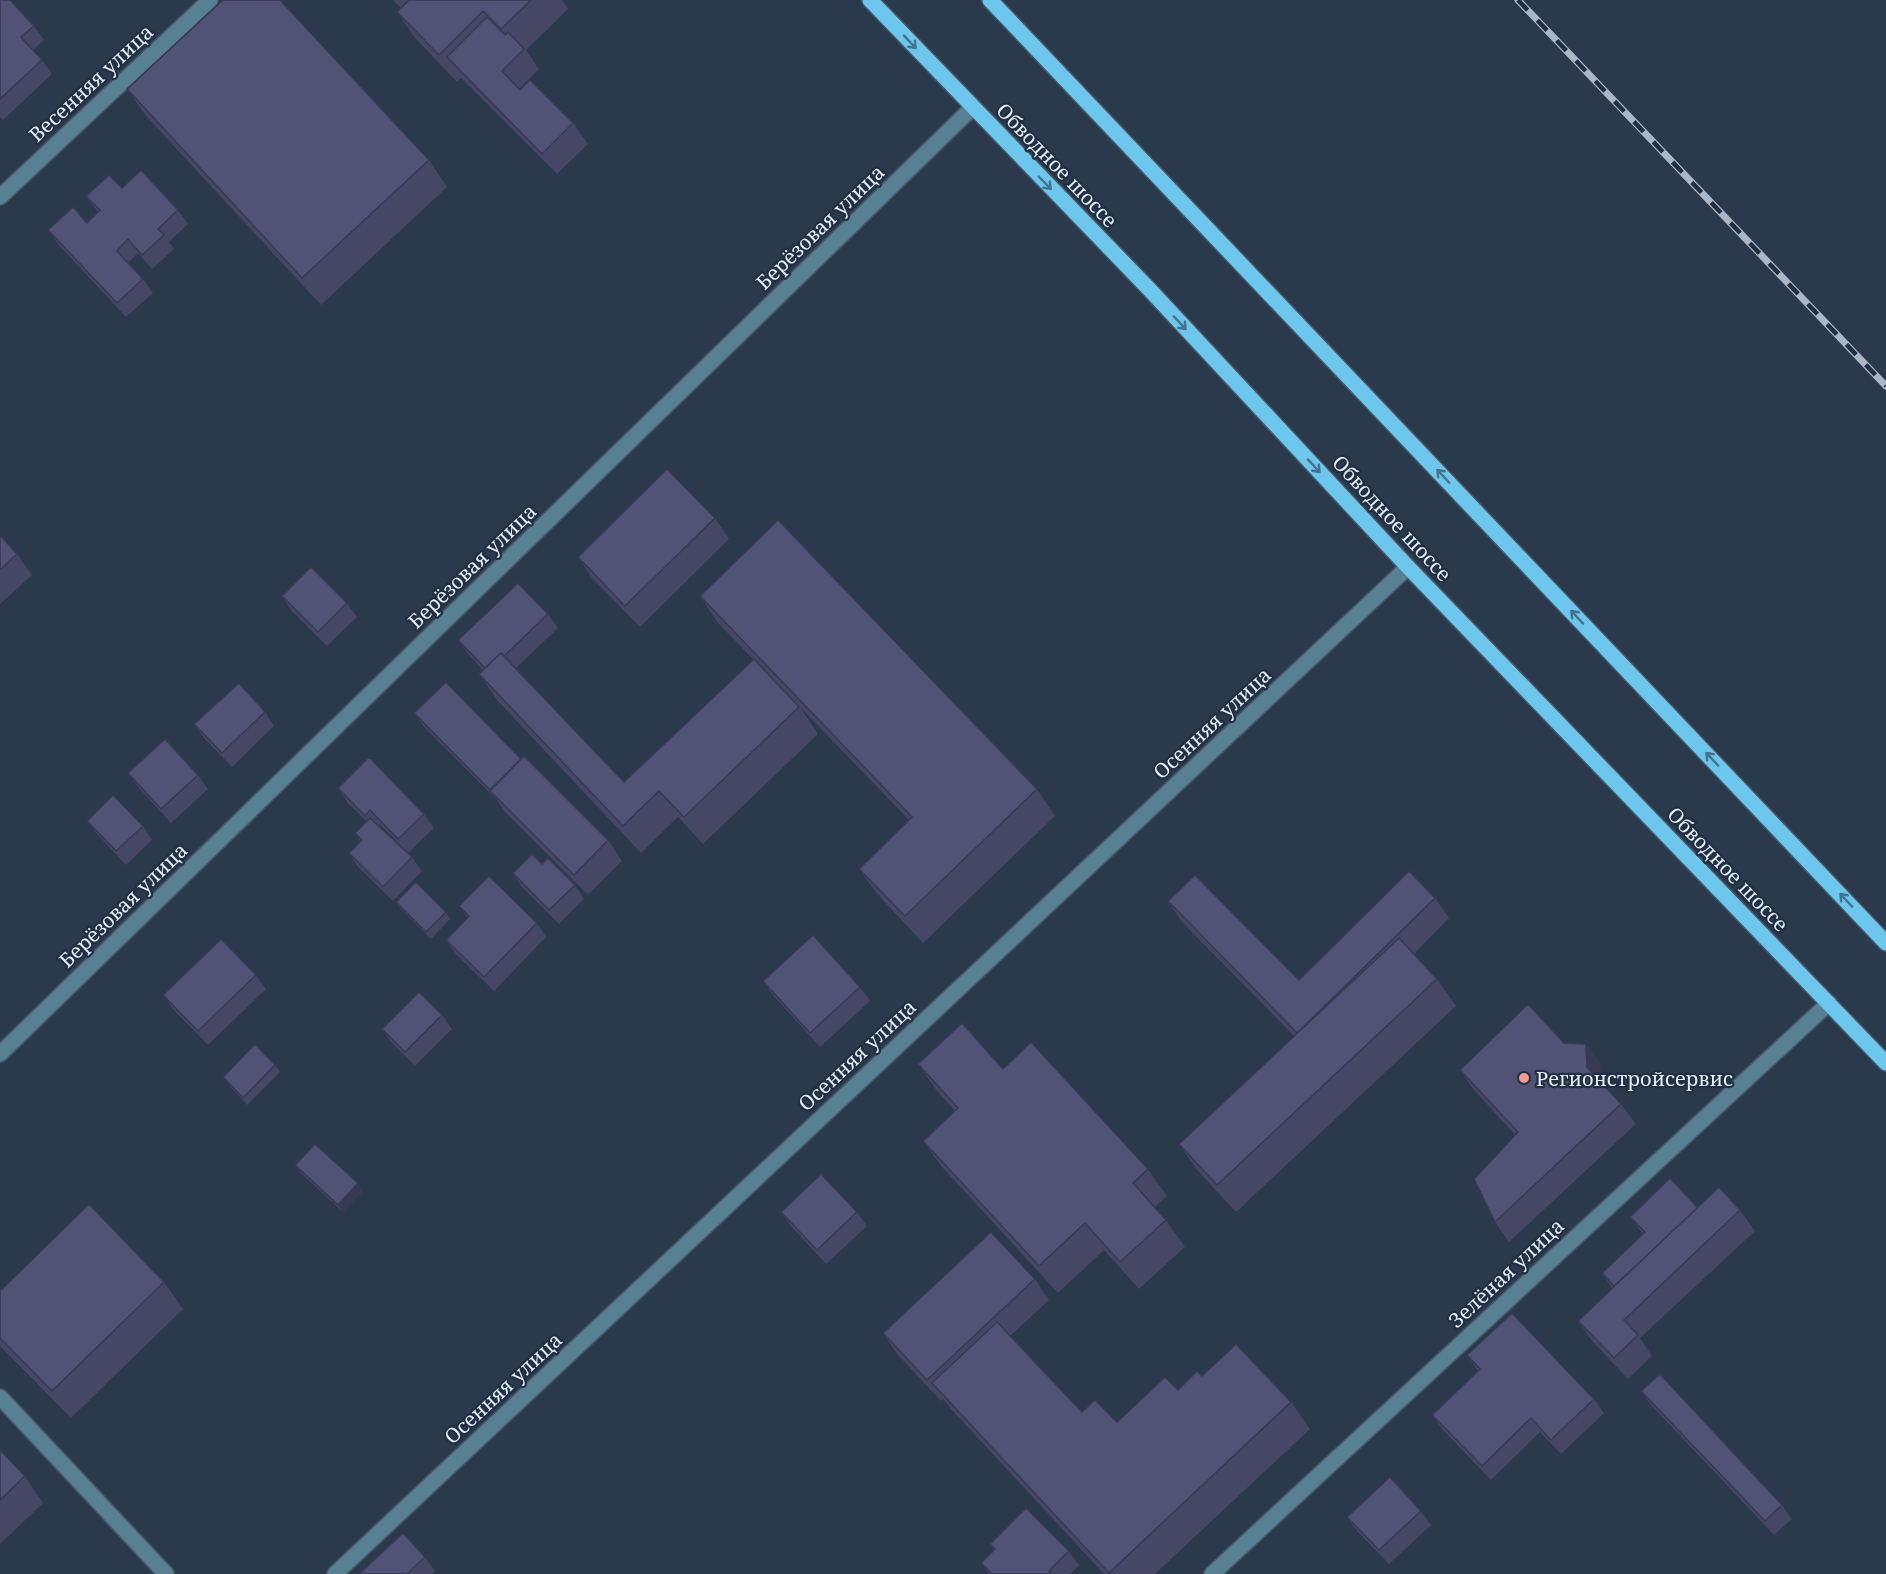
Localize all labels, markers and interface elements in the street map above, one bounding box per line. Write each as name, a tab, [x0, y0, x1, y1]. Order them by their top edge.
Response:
street label: Весенняя улица	[23, 18, 159, 148]
one-way arrow	[903, 35, 917, 50]
street label: Обводное шоссе	[991, 97, 1123, 233]
street label: Берёзовая улица	[750, 159, 890, 295]
one-way arrow	[1038, 175, 1052, 190]
one-way arrow	[1173, 316, 1188, 331]
street label: Обводное шоссе	[1327, 449, 1457, 587]
one-way arrow	[1306, 458, 1320, 473]
one-way arrow	[1436, 469, 1450, 484]
street label: Берёзовая улица	[402, 498, 542, 634]
one-way arrow	[1570, 610, 1585, 625]
street label: Осенняя улица	[1147, 661, 1277, 785]
one-way arrow	[1705, 752, 1719, 767]
street label: Обводное шоссе	[1662, 801, 1794, 937]
street label: Берёзовая улица	[53, 837, 193, 973]
one-way arrow	[1839, 893, 1853, 908]
street label: Осенняя улица	[792, 993, 922, 1117]
place label: Регионстройсервис	[1536, 1065, 1733, 1092]
marker: Регионстройсервис	[1517, 1071, 1531, 1085]
street label: Зелёная улица	[1442, 1212, 1570, 1334]
street label: Осенняя улица	[438, 1326, 568, 1450]

